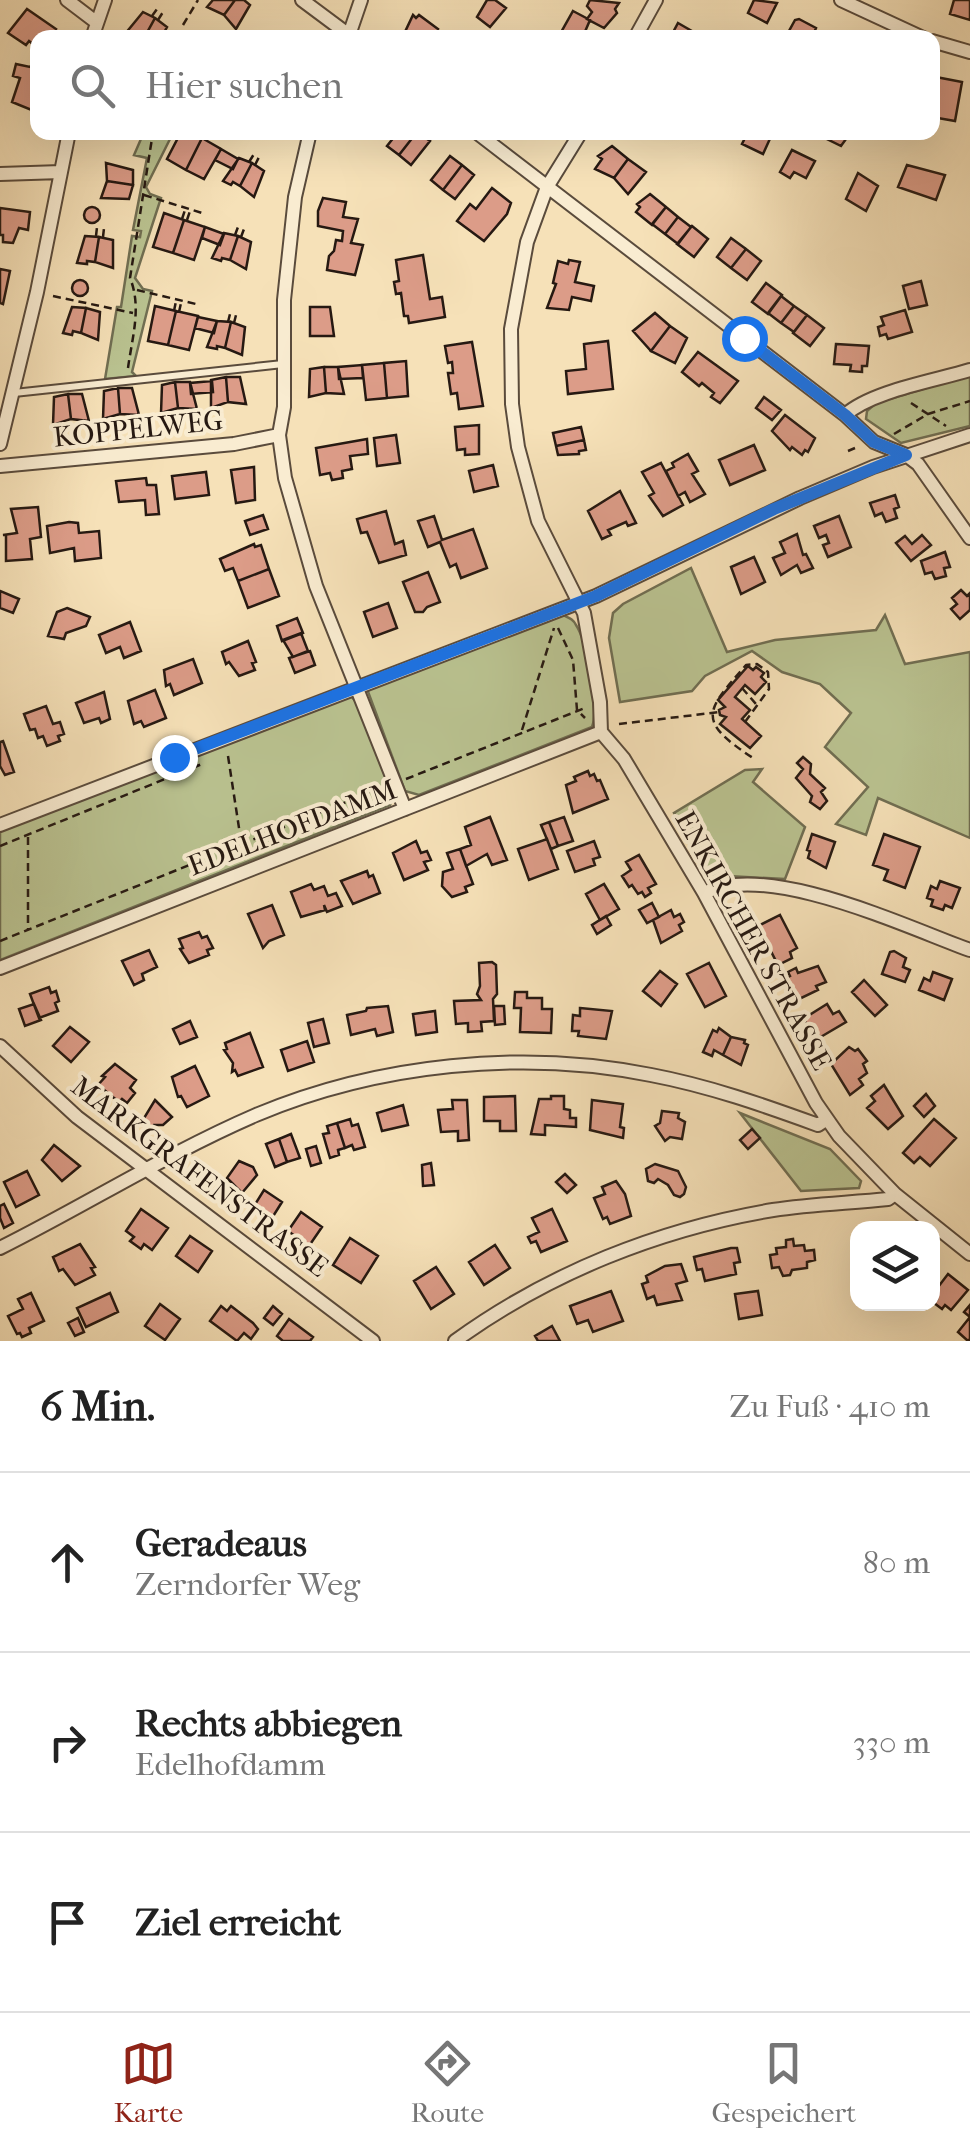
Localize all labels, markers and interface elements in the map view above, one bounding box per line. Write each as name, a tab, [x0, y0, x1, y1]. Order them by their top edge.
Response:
search box	[30, 30, 940, 140]
icon: search	[65, 58, 120, 113]
text: Hier suchen	[145, 63, 343, 108]
route start	[722, 316, 768, 362]
street label: KOPPELWEG	[51, 403, 225, 454]
route end	[152, 735, 198, 781]
street label: EDELHOFDAMM	[183, 772, 401, 882]
street label: ENKIRCHER STRASSE	[669, 805, 839, 1076]
street label: MARKGRAFENSTRASSE	[65, 1069, 334, 1284]
map controls	[850, 1221, 940, 1311]
button: layers	[850, 1221, 940, 1311]
text: 6 Min.	[40, 1382, 155, 1431]
text: Zu Fuß · 410 m	[729, 1388, 930, 1425]
text: Geradeaus	[135, 1521, 307, 1566]
icon: ahead	[40, 1535, 95, 1590]
text: 80 m	[863, 1544, 930, 1581]
text: Zerndorfer Weg	[135, 1566, 360, 1603]
text: Rechts abbiegen	[135, 1701, 402, 1746]
icon: right	[40, 1715, 95, 1770]
text: 330 m	[853, 1724, 930, 1761]
text: Edelhofdamm	[135, 1746, 326, 1783]
icon: arrive	[40, 1895, 95, 1950]
text: Ziel erreicht	[135, 1900, 341, 1945]
tab: Karte	[114, 2036, 183, 2129]
tab: Route	[411, 2036, 484, 2129]
tab: Gespeichert	[711, 2036, 856, 2129]

